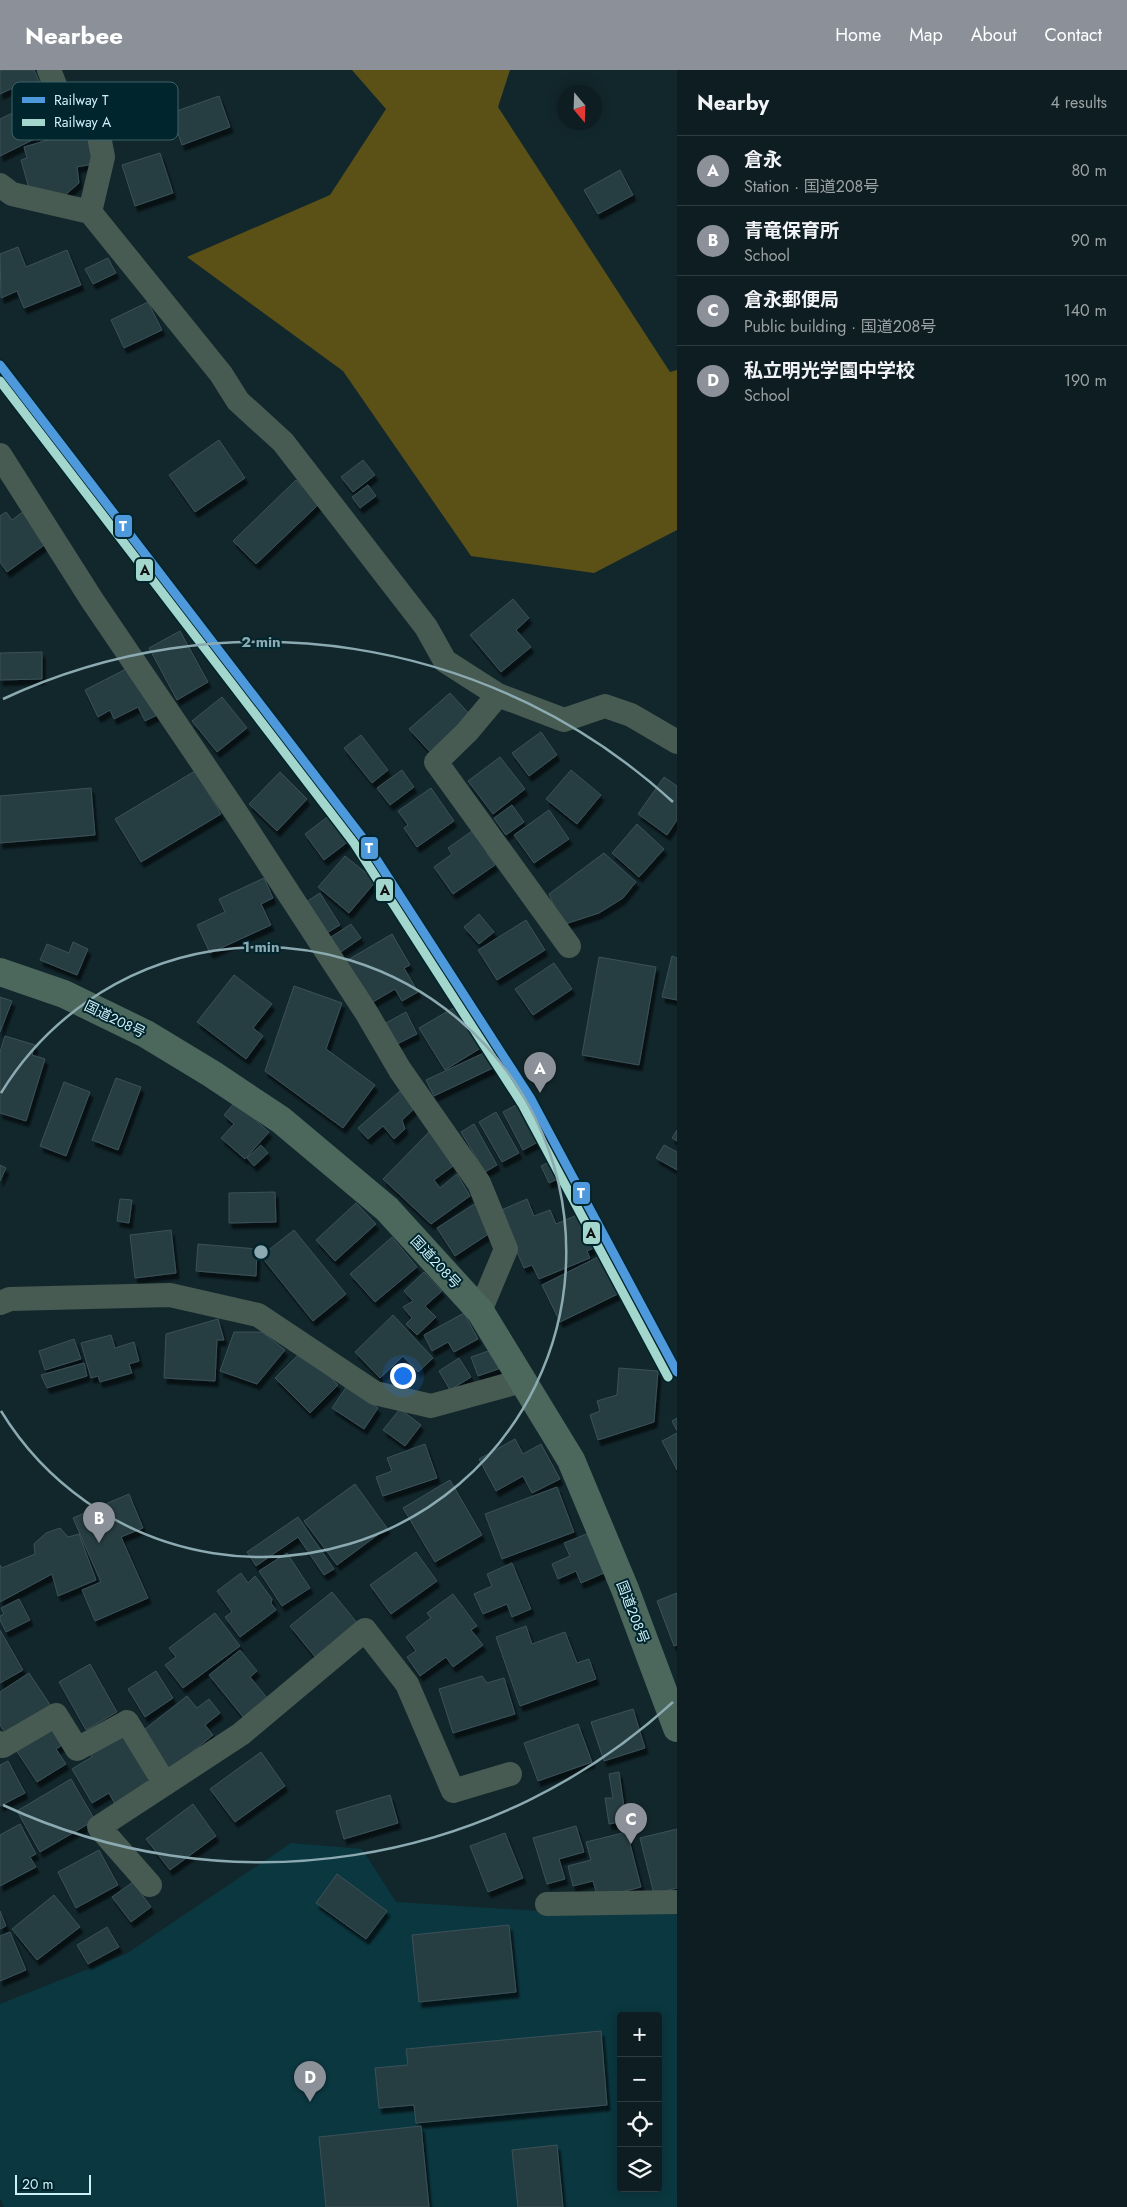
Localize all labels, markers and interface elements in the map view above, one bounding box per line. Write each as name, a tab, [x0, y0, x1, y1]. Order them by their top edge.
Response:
text: Nearbee	[25, 18, 123, 53]
text: Home	[835, 22, 881, 48]
text: Map	[909, 22, 943, 48]
text: About	[971, 22, 1016, 48]
text: Contact	[1044, 22, 1102, 48]
legend	[12, 82, 178, 140]
north arrow	[557, 85, 602, 130]
text: Nearby	[697, 88, 769, 118]
text: Railway T	[54, 90, 109, 110]
text: 4 results	[1051, 91, 1107, 114]
text: Railway A	[54, 112, 112, 132]
text: 倉永	[744, 146, 782, 173]
text: A	[707, 159, 719, 182]
text: 80 m	[1071, 159, 1107, 182]
text: Station · 国道208号	[744, 175, 879, 198]
text: 青竜保育所	[744, 217, 839, 244]
text: B	[708, 229, 718, 252]
text: 90 m	[1071, 229, 1107, 252]
text: School	[744, 244, 790, 267]
text: 倉永郵便局	[744, 286, 839, 313]
text: C	[707, 299, 719, 322]
text: 140 m	[1064, 299, 1107, 322]
text: Public building · 国道208号	[744, 315, 936, 338]
text: 私立明光学園中学校	[744, 357, 915, 384]
text: D	[707, 369, 719, 392]
text: 190 m	[1064, 369, 1107, 392]
text: School	[744, 384, 790, 407]
line badge: T	[114, 514, 133, 538]
text: T	[119, 516, 127, 536]
line badge: A	[135, 558, 154, 582]
text: A	[139, 560, 151, 580]
text: 2 min	[241, 631, 281, 653]
line badge: T	[360, 836, 379, 860]
text: T	[365, 838, 373, 858]
line badge: A	[375, 878, 394, 902]
text: A	[379, 880, 391, 900]
text: 1 min	[242, 936, 280, 958]
street label: 国道208号	[81, 996, 149, 1042]
pin: A	[524, 1052, 556, 1093]
line badge: T	[572, 1181, 591, 1205]
text: T	[577, 1183, 585, 1203]
line badge: A	[582, 1221, 601, 1245]
text: A	[585, 1223, 597, 1243]
street label: 国道208号	[406, 1231, 466, 1293]
centre of rings	[252, 1243, 270, 1261]
your location	[390, 1363, 416, 1389]
pin: B	[83, 1502, 115, 1543]
street label: 国道208号	[612, 1578, 654, 1646]
pin: C	[615, 1803, 647, 1844]
map controls	[617, 2012, 662, 2192]
button: +	[617, 2012, 662, 2057]
button: −	[617, 2057, 662, 2102]
pin: D	[294, 2061, 326, 2102]
button: locate	[617, 2102, 662, 2147]
button: layers	[617, 2147, 662, 2192]
scale bar	[15, 2172, 91, 2195]
text: 20 m	[22, 2174, 54, 2194]

